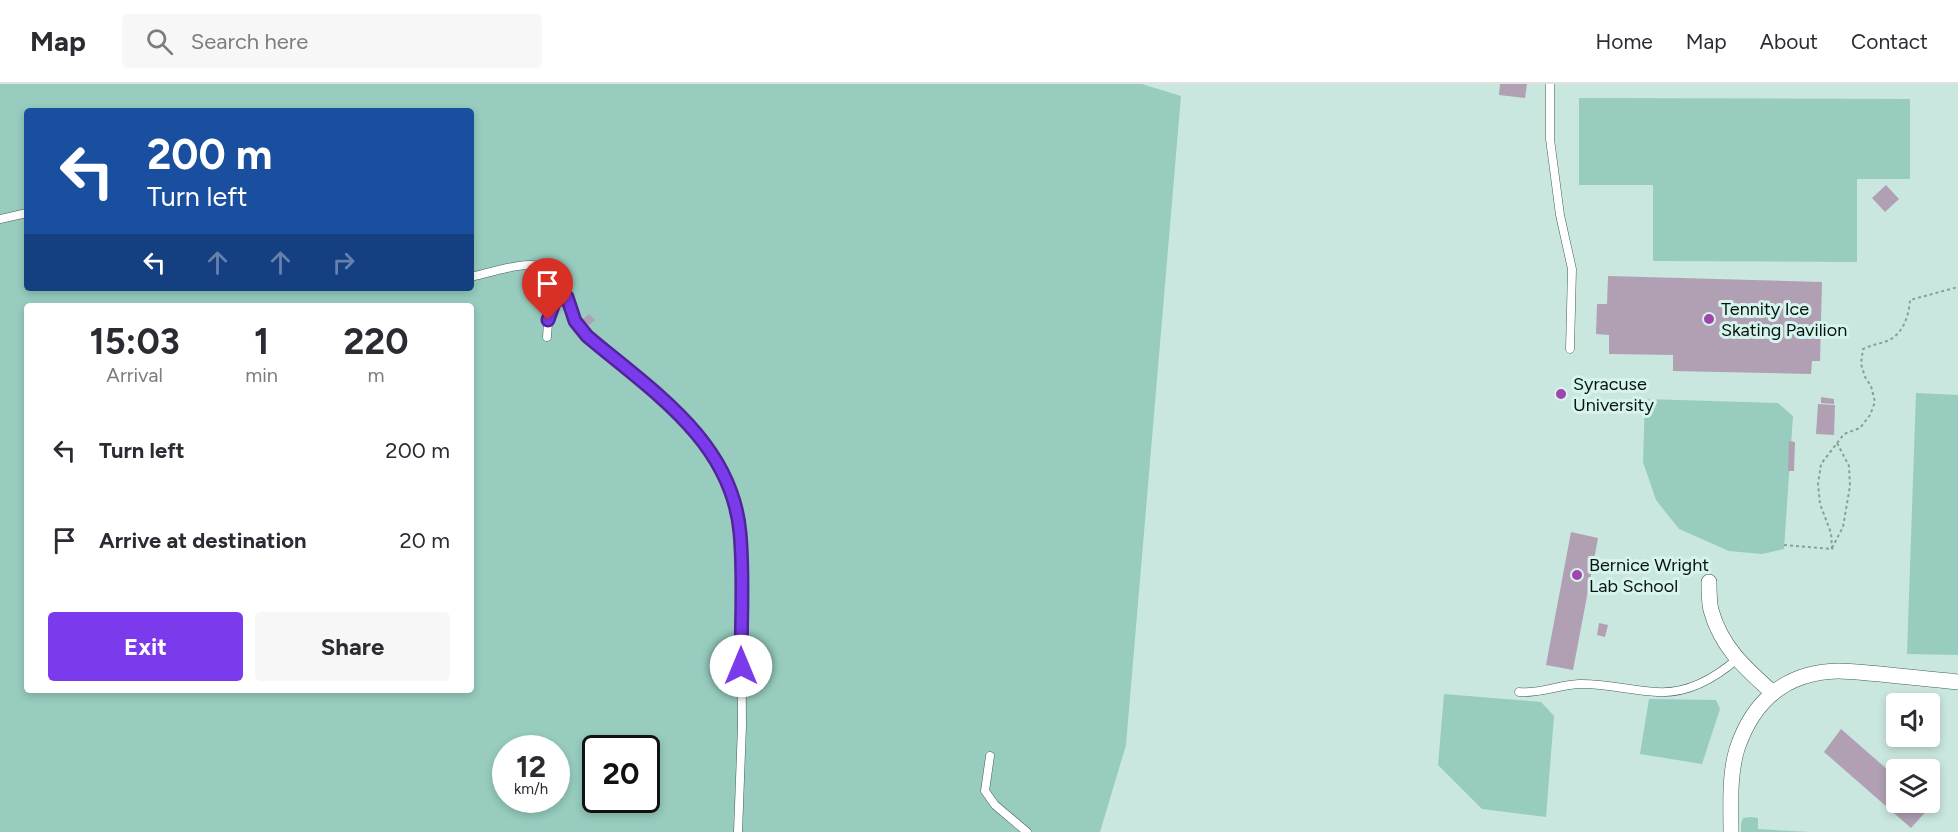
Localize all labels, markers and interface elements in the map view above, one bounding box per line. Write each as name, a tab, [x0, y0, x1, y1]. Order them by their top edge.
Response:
search box	[122, 14, 542, 68]
text: Map	[30, 24, 86, 58]
icon: search	[143, 25, 176, 58]
text: Search here	[191, 28, 308, 55]
text: Home	[1596, 29, 1653, 54]
text: Map	[1686, 29, 1727, 54]
text: About	[1760, 29, 1818, 54]
text: Contact	[1851, 29, 1928, 54]
text: 200 m	[147, 129, 272, 180]
icon: left	[48, 132, 126, 210]
text: Turn left	[147, 180, 247, 213]
icon: left	[138, 246, 171, 279]
icon: ahead	[201, 246, 234, 279]
icon: ahead	[264, 246, 297, 279]
icon: right	[327, 246, 360, 279]
pin	[522, 258, 573, 320]
icon: arrive	[531, 267, 564, 300]
place label: Tennity Ice Skating Pavilion	[1721, 298, 1847, 341]
marker: Tennity Ice Skating Pavilion	[1702, 312, 1716, 326]
text: 15:03	[89, 320, 180, 363]
text: 1	[254, 320, 269, 363]
text: 220	[343, 320, 409, 363]
text: Arrival	[106, 363, 163, 387]
text: min	[245, 363, 278, 387]
text: m	[367, 363, 385, 387]
place label: Syracuse University	[1573, 373, 1654, 416]
marker: Syracuse University	[1554, 387, 1568, 401]
icon: left	[48, 434, 81, 467]
text: Turn left	[99, 437, 185, 464]
text: 200 m	[385, 437, 450, 464]
icon: arrive	[48, 524, 81, 557]
text: Arrive at destination	[99, 527, 307, 554]
text: 20 m	[399, 527, 450, 554]
place label: Bernice Wright Lab School	[1589, 554, 1709, 597]
marker: Bernice Wright Lab School	[1570, 568, 1584, 582]
button: Exit	[48, 612, 243, 681]
button: Share	[255, 612, 450, 681]
position arrow	[709, 634, 773, 698]
map controls	[1886, 693, 1940, 813]
button: sound	[1886, 693, 1940, 747]
speed limit sign: 20	[582, 735, 660, 813]
text: 12	[516, 748, 546, 785]
button: layers	[1886, 759, 1940, 813]
text: km/h	[514, 780, 548, 798]

